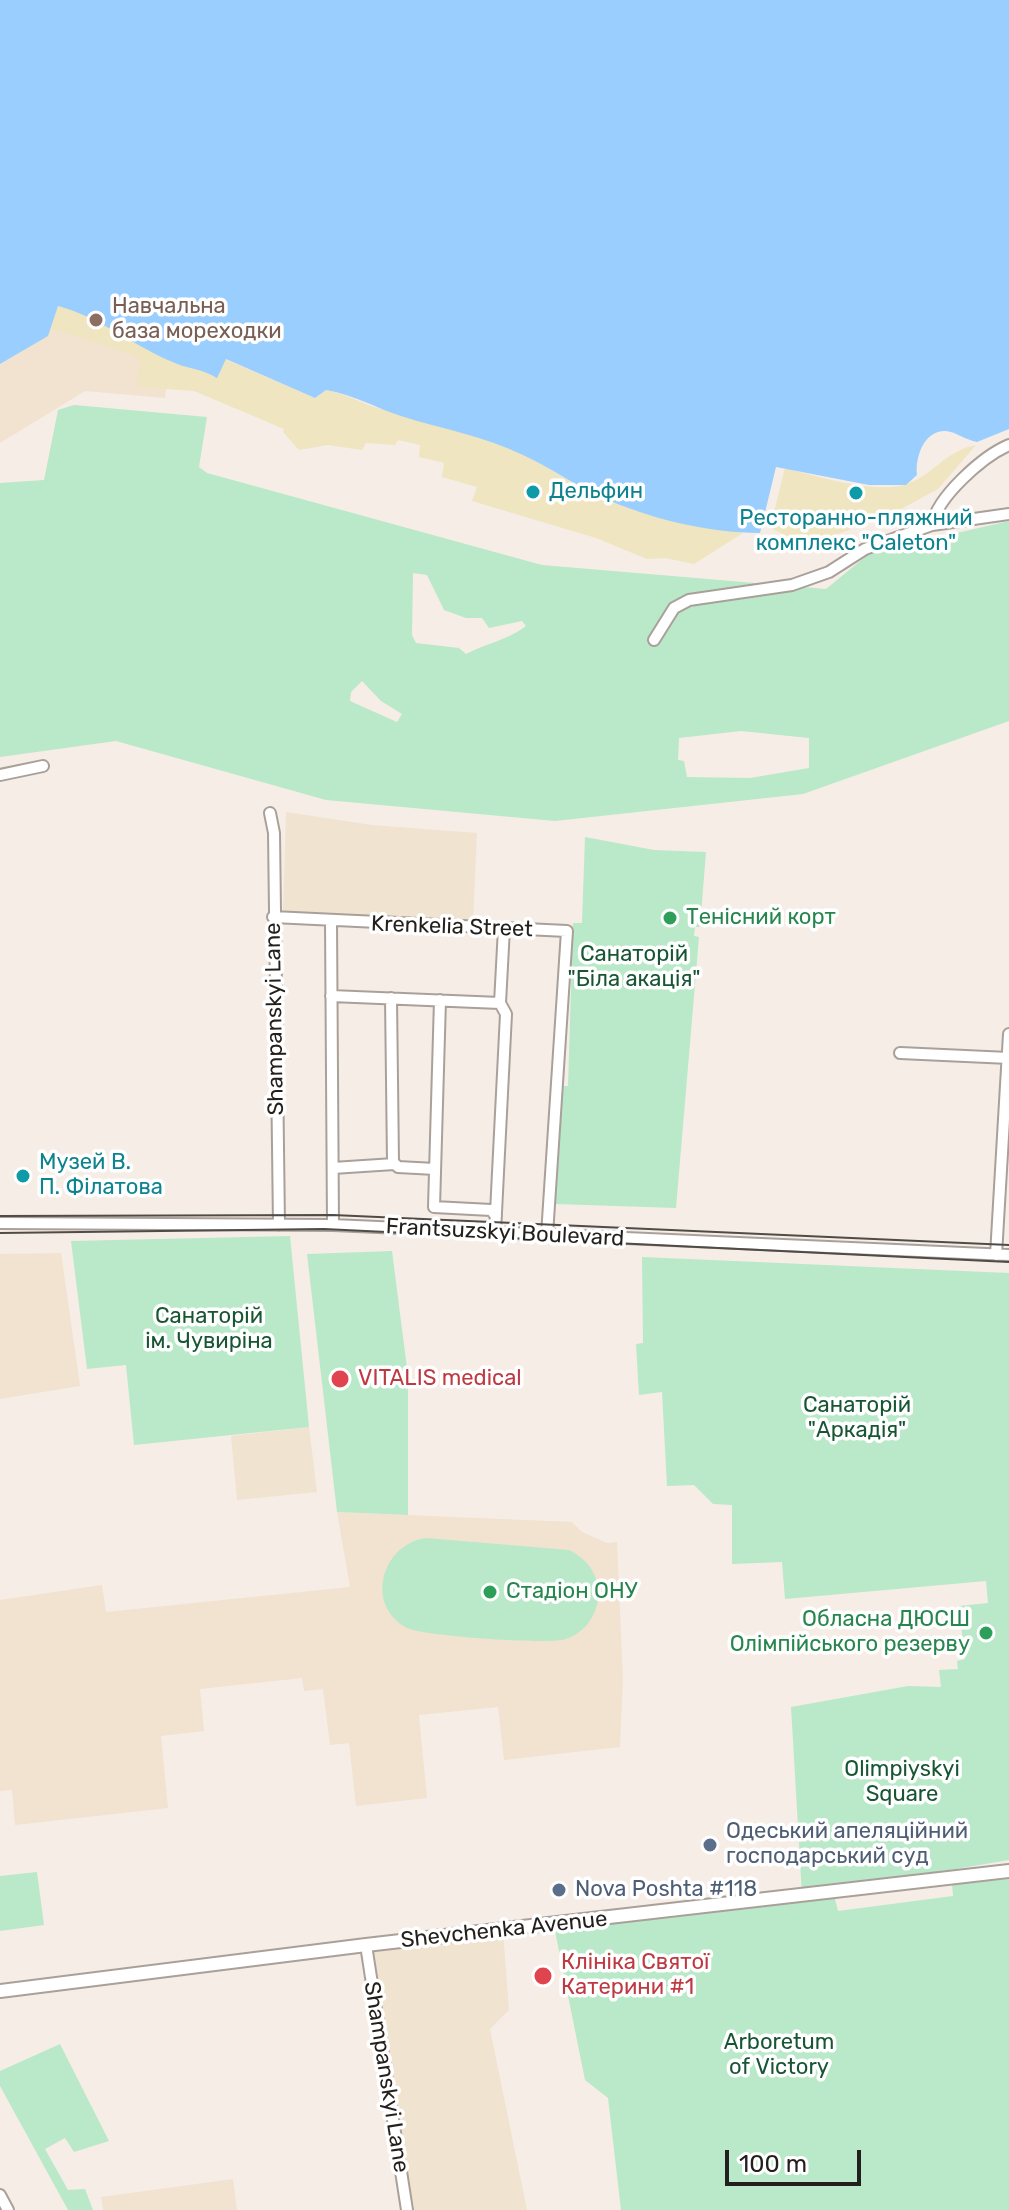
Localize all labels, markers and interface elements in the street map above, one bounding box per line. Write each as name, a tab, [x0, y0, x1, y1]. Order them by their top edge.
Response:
place label: Навчальна база мореходки	[112, 294, 282, 346]
marker: Навчальна база мореходки	[87, 311, 105, 329]
place label: Дельфин	[549, 479, 643, 505]
marker: Дельфин	[524, 483, 542, 501]
marker: Ресторанно-пляжний комплекс "Caleton"	[847, 484, 865, 502]
place label: Ресторанно-пляжний комплекс "Caleton"	[739, 506, 973, 558]
place label: Тенісний корт	[686, 905, 836, 931]
marker: Тенісний корт	[661, 909, 679, 927]
street label: Krenkelia Street	[371, 911, 533, 943]
street label: Shampanskyi Lane	[260, 922, 290, 1116]
park label: Санаторій "Біла акація"	[568, 942, 700, 994]
place label: Музей В. П. Філатова	[39, 1150, 163, 1202]
marker: Музей В. П. Філатова	[14, 1167, 32, 1185]
street label: Frantsuzskyi Boulevard	[385, 1214, 625, 1252]
park label: Санаторій ім. Чувиріна	[145, 1304, 273, 1356]
place label: VITALIS medical	[358, 1366, 522, 1392]
marker: VITALIS medical	[329, 1368, 351, 1390]
park label: Санаторій "Аркадія"	[803, 1393, 911, 1444]
place label: Стадіон ОНУ	[506, 1579, 638, 1605]
marker: Стадіон ОНУ	[481, 1583, 499, 1601]
place label: Обласна ДЮСШ Олімпійського резерву	[730, 1607, 970, 1658]
marker: Обласна ДЮСШ Олімпійського резерву	[977, 1624, 995, 1642]
park label: Olimpiyskyi Square	[844, 1757, 960, 1808]
place label: Одеський апеляційний господарський суд	[726, 1819, 968, 1870]
marker: Одеський апеляційний господарський суд	[701, 1836, 719, 1854]
place label: Nova Poshta #118	[575, 1877, 757, 1903]
marker: Nova Poshta #118	[550, 1881, 568, 1899]
street label: Shevchenka Avenue	[399, 1906, 609, 1954]
place label: Клініка Святої Катерини #1	[561, 1950, 709, 2002]
marker: Клініка Святої Катерини #1	[532, 1965, 554, 1987]
street label: Shampanskyi Lane	[358, 1980, 414, 2174]
park label: Arboretum of Victory	[724, 2030, 834, 2082]
scale bar	[729, 2134, 865, 2184]
text: 100 m	[739, 2150, 807, 2178]

